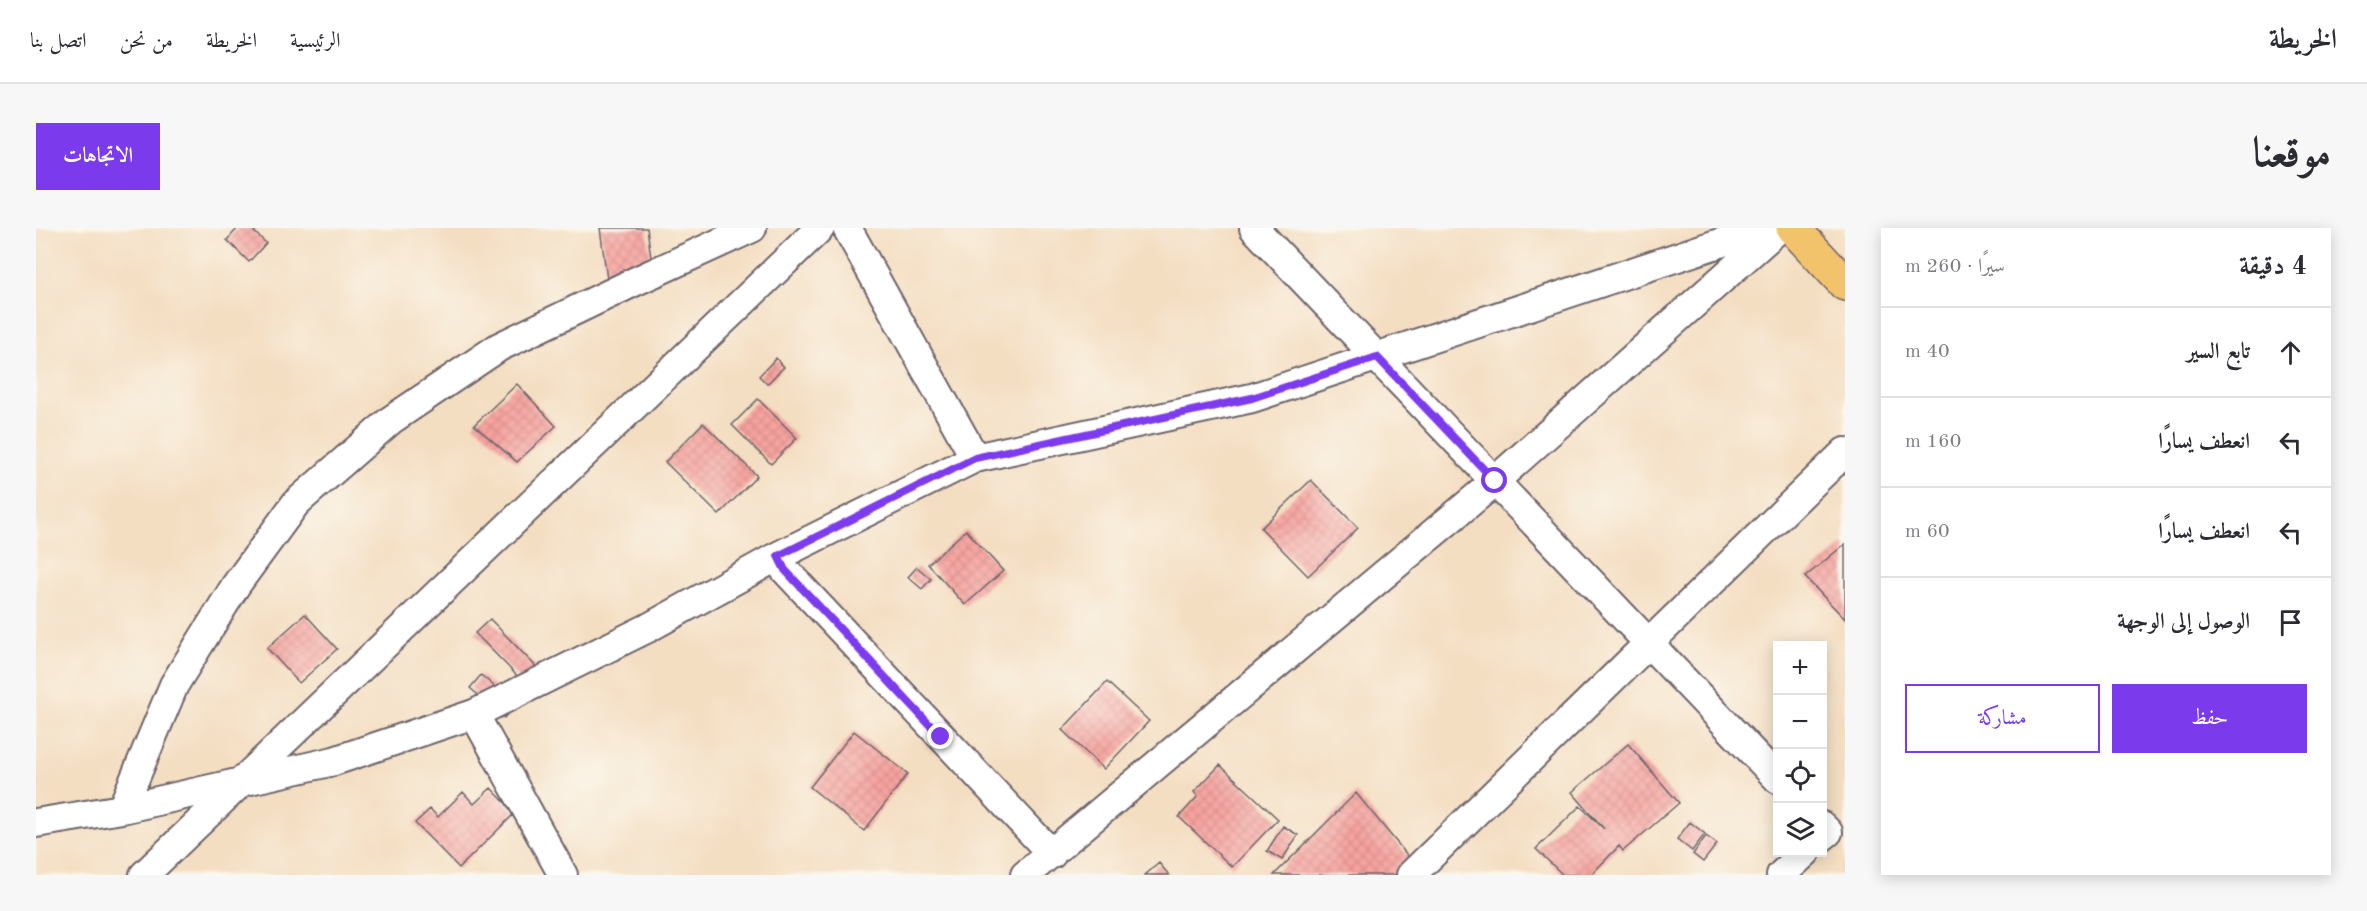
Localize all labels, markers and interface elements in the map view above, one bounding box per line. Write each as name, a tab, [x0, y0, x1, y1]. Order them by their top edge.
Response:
text: الخريطة	[2269, 27, 2337, 55]
text: اتصل بنا	[30, 31, 87, 52]
text: من نحن	[120, 31, 173, 52]
text: الخريطة	[206, 31, 257, 52]
text: الرئيسية	[290, 31, 341, 52]
button: الاتجاهات	[36, 123, 160, 190]
text: موقعنا	[2253, 134, 2331, 176]
text: 4 دقيقة	[2239, 254, 2307, 280]
text: سيرًا · 260 m	[1905, 257, 2005, 277]
icon: ahead	[2274, 336, 2307, 369]
text: تابع السير	[2186, 341, 2250, 363]
text: 40 m	[1905, 342, 1950, 362]
icon: left	[2274, 426, 2307, 459]
text: انعطف يسارًا	[2158, 431, 2250, 453]
text: 160 m	[1905, 432, 1961, 452]
route start	[1481, 467, 1507, 493]
icon: left	[2274, 516, 2307, 549]
text: انعطف يسارًا	[2158, 521, 2250, 543]
text: 60 m	[1905, 522, 1950, 542]
icon: arrive	[2274, 606, 2307, 639]
text: الوصول إلى الوجهة	[2117, 611, 2250, 633]
map controls	[1773, 641, 1827, 857]
button: +	[1773, 641, 1827, 695]
button: مشاركة	[1905, 684, 2100, 753]
button: حفظ	[2112, 684, 2307, 753]
button: −	[1773, 695, 1827, 749]
route end	[927, 723, 953, 749]
button: locate	[1773, 749, 1827, 803]
button: layers	[1773, 803, 1827, 857]

